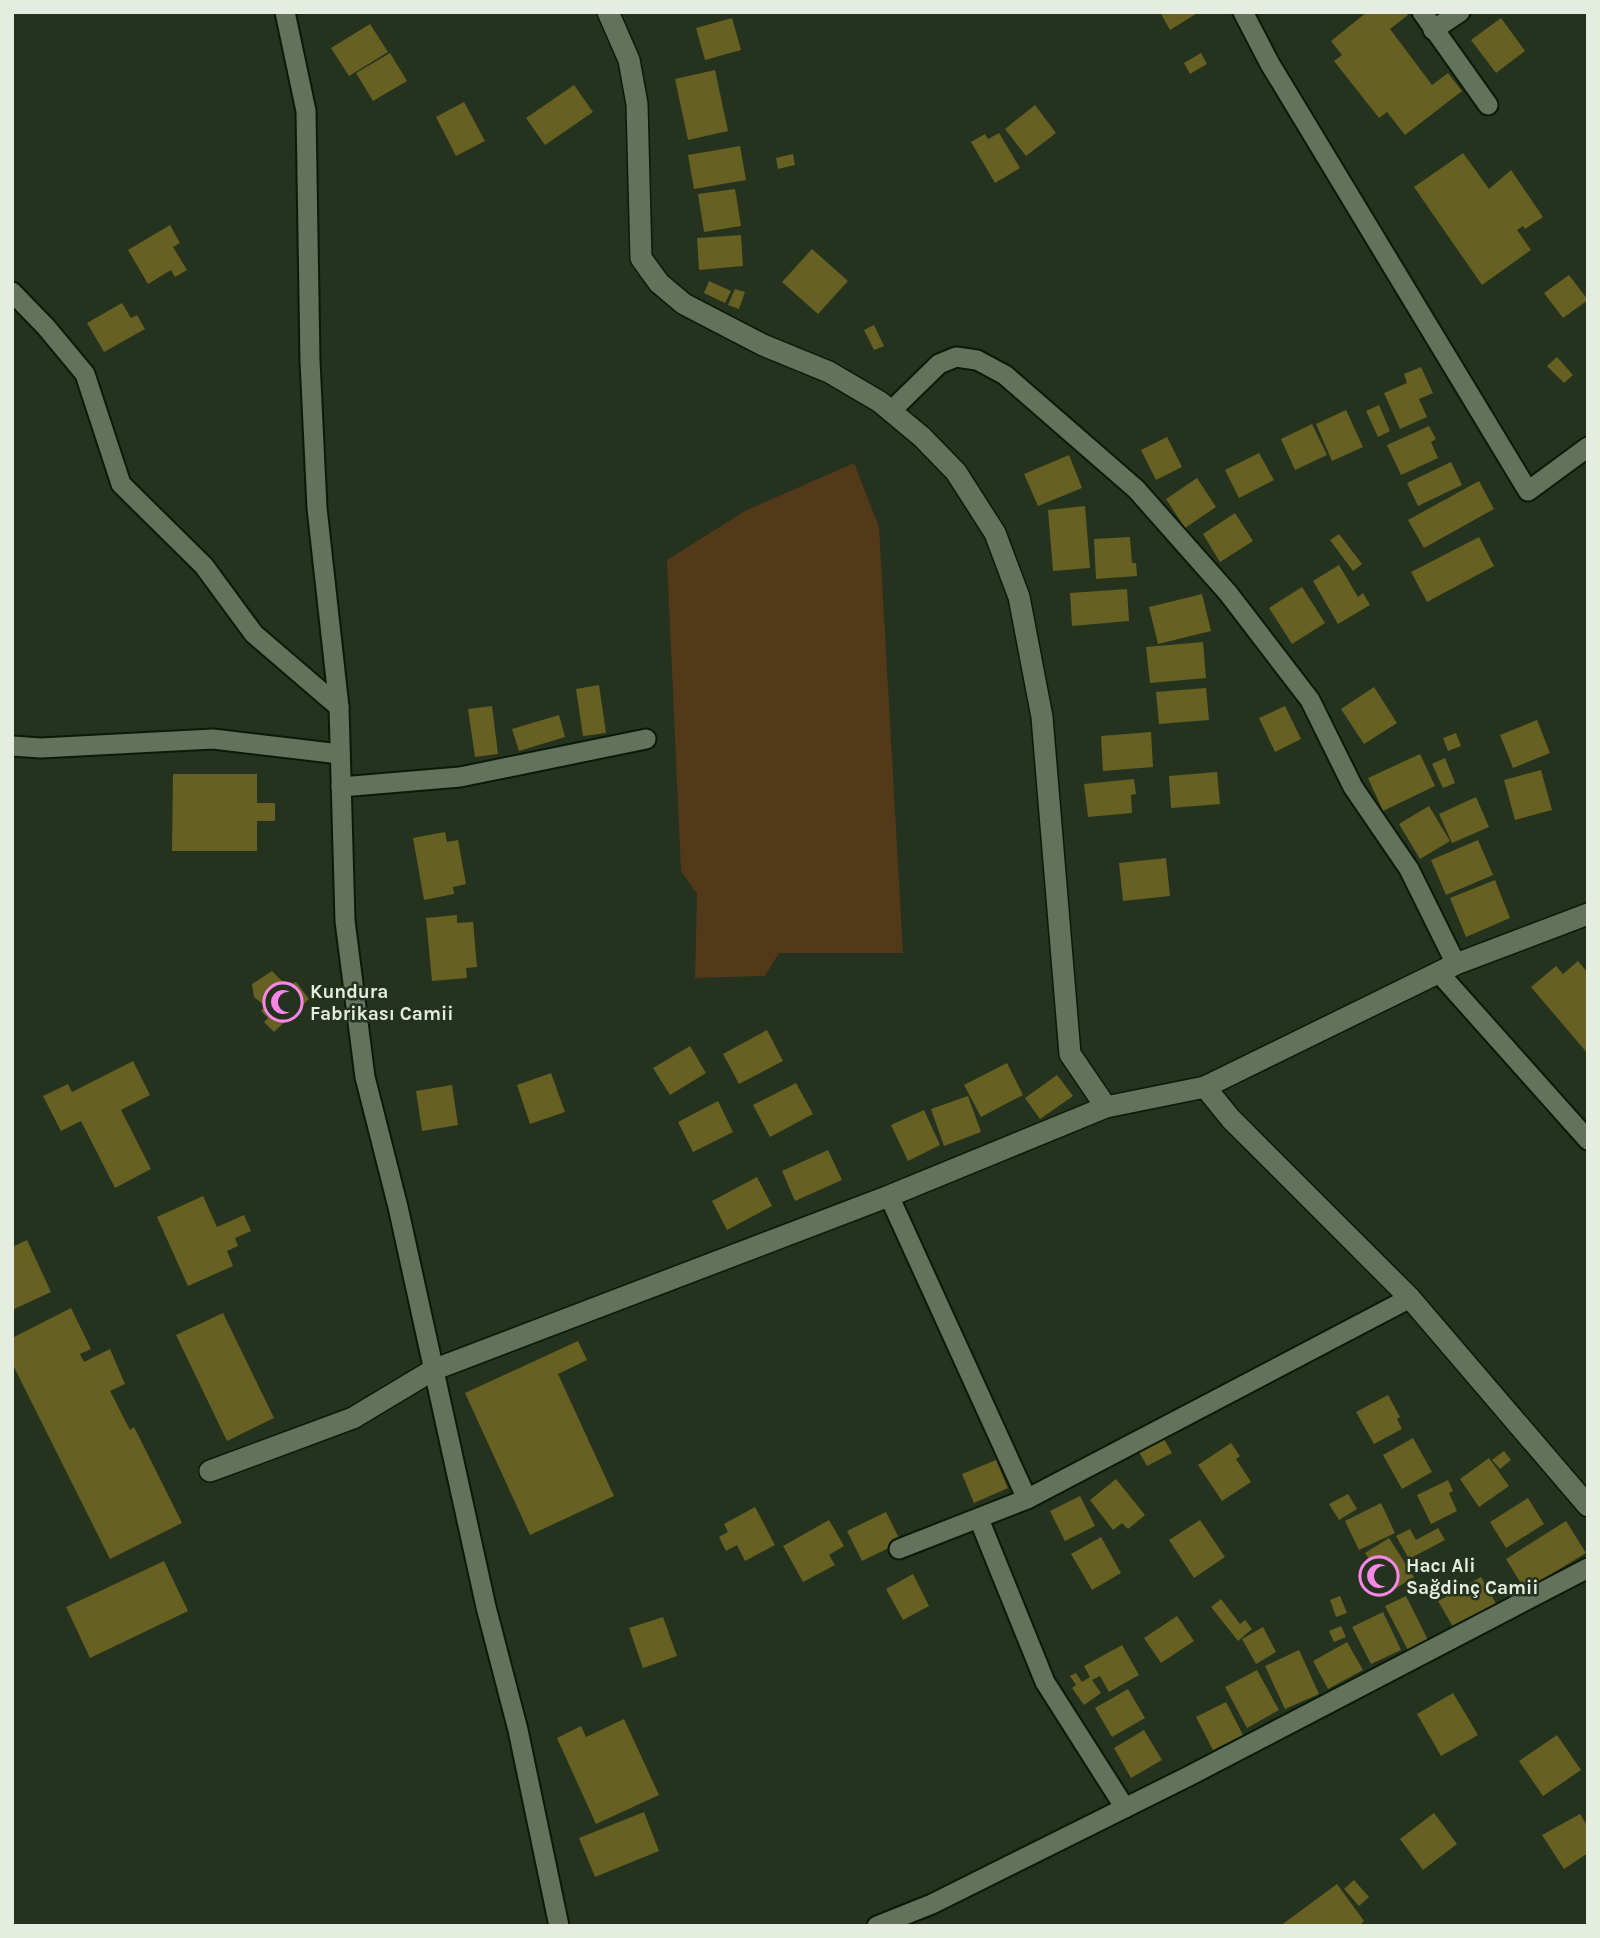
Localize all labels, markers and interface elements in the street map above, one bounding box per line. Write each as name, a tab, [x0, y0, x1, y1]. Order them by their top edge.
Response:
mosque icon: Kundura Fabrikası Camii	[262, 981, 304, 1023]
place label: Kundura Fabrikası Camii	[310, 981, 453, 1025]
mosque icon: Hacı Ali Sağdinç Camii	[1358, 1555, 1400, 1597]
place label: Hacı Ali Sağdinç Camii	[1406, 1555, 1539, 1599]

